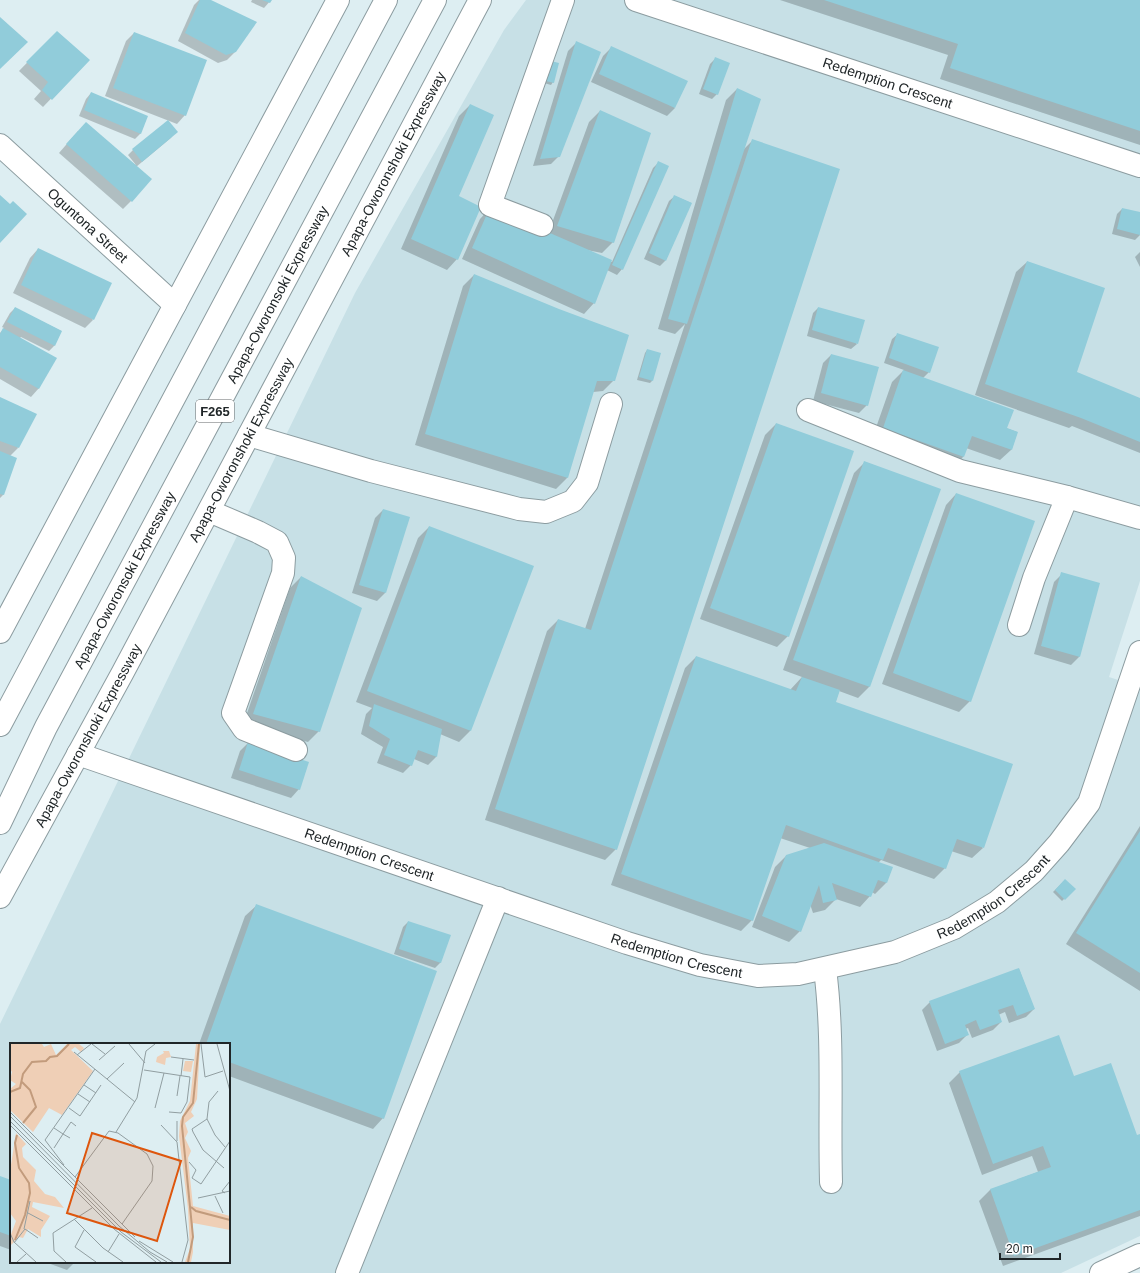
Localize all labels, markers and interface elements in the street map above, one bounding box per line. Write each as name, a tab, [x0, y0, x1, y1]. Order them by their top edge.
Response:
street label: Redemption Crescent	[821, 54, 955, 112]
street label: Apapa-Oworonshoki Expressway	[338, 69, 449, 259]
street label: Oguntona Street	[44, 185, 131, 266]
street label: Apapa-Oworonsoki Expressway	[224, 203, 331, 386]
street label: Apapa-Oworonshoki Expressway	[186, 355, 297, 545]
road number: F265	[196, 400, 234, 422]
street label: Apapa-Oworonsoki Expressway	[71, 489, 178, 671]
street label: Apapa-Oworonshoki Expressway	[32, 641, 145, 830]
street label: Redemption Crescent	[303, 825, 436, 884]
street label: Redemption Crescent	[934, 851, 1053, 942]
street label: Redemption Crescent	[609, 930, 744, 981]
inset map	[10, 1043, 230, 1263]
scale bar	[1000, 1235, 1060, 1261]
text: 20 m	[1006, 1242, 1033, 1256]

